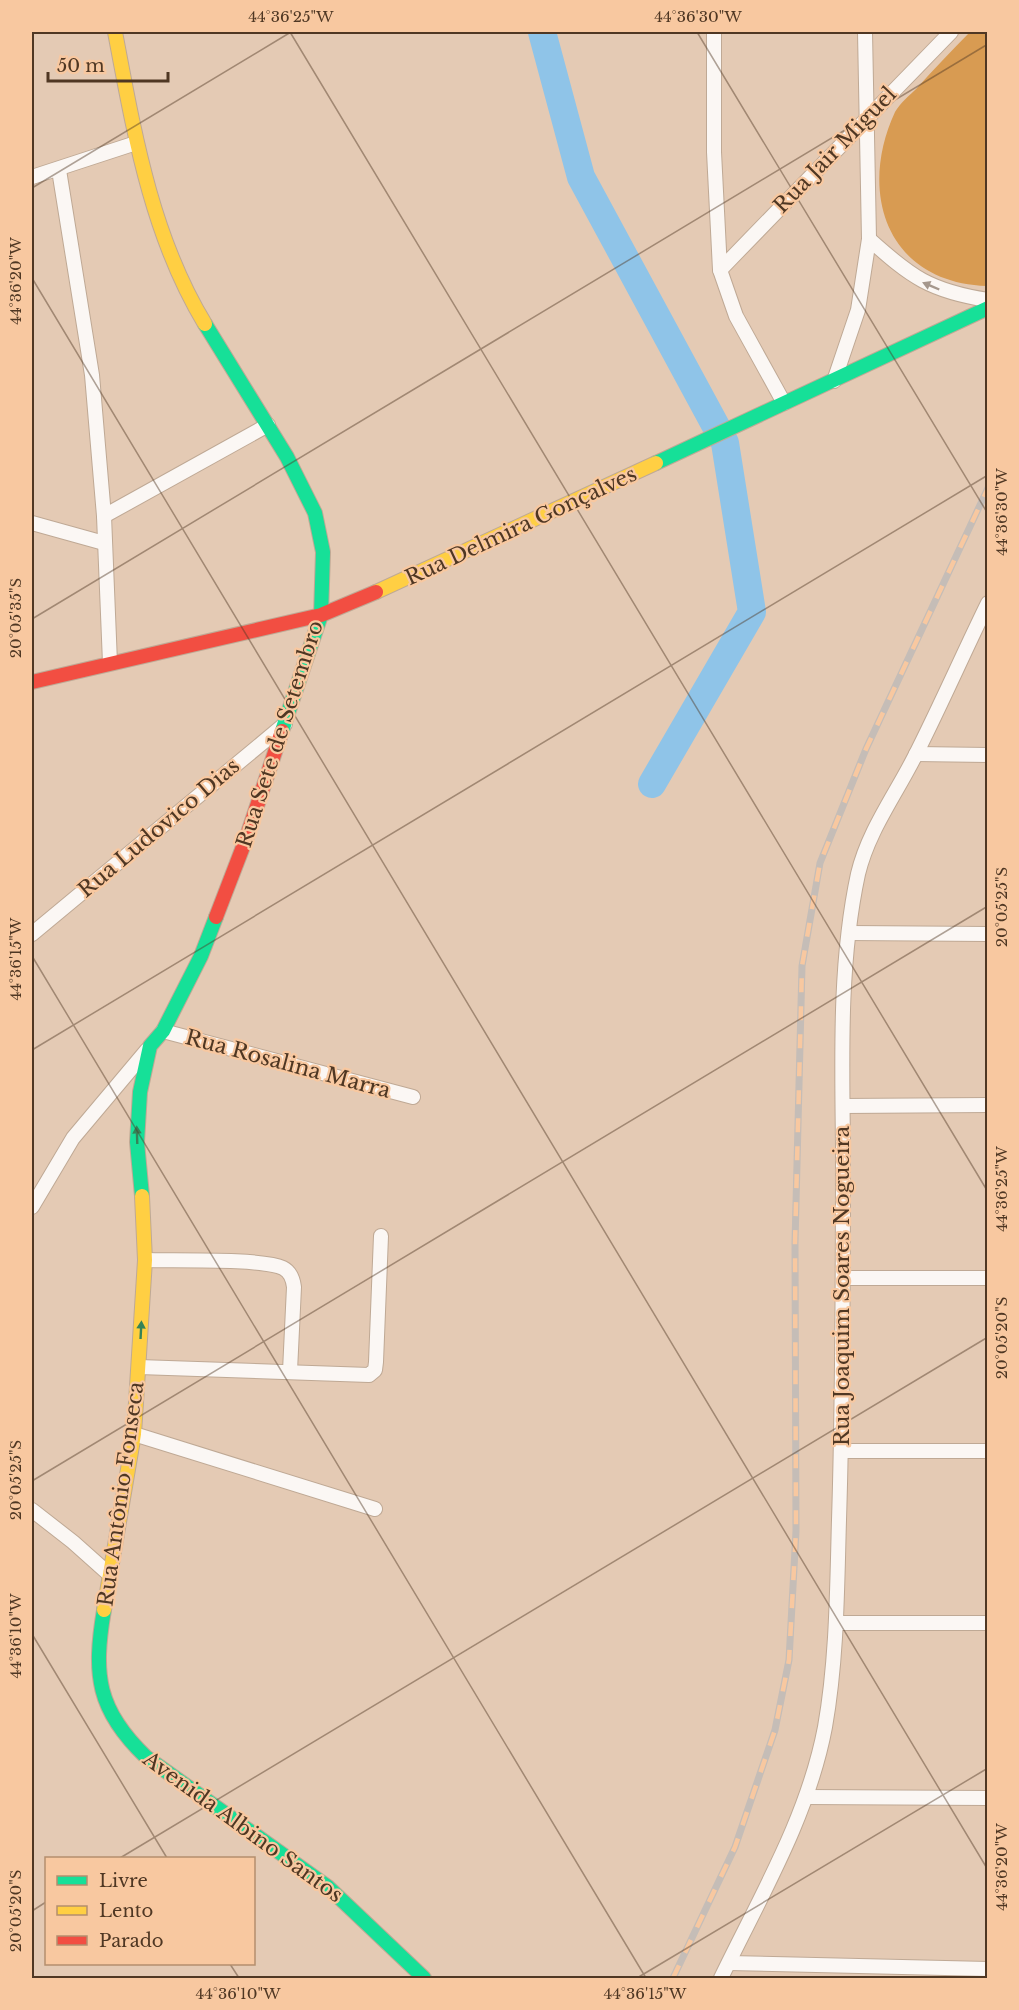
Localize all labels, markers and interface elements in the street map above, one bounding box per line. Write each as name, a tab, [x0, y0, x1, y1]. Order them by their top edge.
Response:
text: 44°36'25"W	[248, 7, 334, 26]
text: 44°36'30"W	[654, 7, 742, 26]
scale bar	[48, 45, 168, 83]
text: 50 m	[57, 55, 105, 77]
street label: Rua Jair Miguel	[768, 81, 902, 219]
text: 44°36'20"W	[6, 237, 25, 325]
one-way arrow	[922, 281, 940, 291]
street label: Rua Delmira Gonçalves	[401, 461, 641, 591]
text: 44°36'30"W	[992, 468, 1011, 556]
text: 20°05'35"S	[6, 578, 25, 658]
street label: Rua Sete de Setembro	[231, 617, 329, 851]
street label: Rua Ludovico Dias	[73, 753, 245, 903]
text: 20°05'25"S	[992, 867, 1011, 947]
text: 44°36'15"W	[6, 917, 25, 1000]
street label: Rua Rosalina Marra	[183, 1024, 394, 1104]
street label: Rua Joaquim Soares Nogueira	[829, 1125, 855, 1446]
one-way arrow	[132, 1126, 142, 1145]
text: 44°36'25"W	[992, 1146, 1011, 1232]
text: 20°05'20"S	[992, 1297, 1011, 1379]
one-way arrow	[136, 1320, 145, 1339]
street label: Rua Antônio Fonseca	[92, 1380, 150, 1608]
text: 20°05'25"S	[6, 1440, 25, 1520]
text: 44°36'10"W	[6, 1593, 25, 1679]
street label: Avenida Albino Santos	[137, 1745, 348, 1908]
text: 44°36'20"W	[992, 1823, 1011, 1911]
legend	[45, 1857, 255, 1965]
text: 20°05'20"S	[6, 1870, 25, 1952]
text: Livre	[99, 1870, 148, 1892]
text: Lento	[99, 1900, 153, 1922]
text: Parado	[99, 1930, 164, 1952]
text: 44°36'10"W	[195, 1984, 281, 2003]
text: 44°36'15"W	[604, 1984, 687, 2003]

